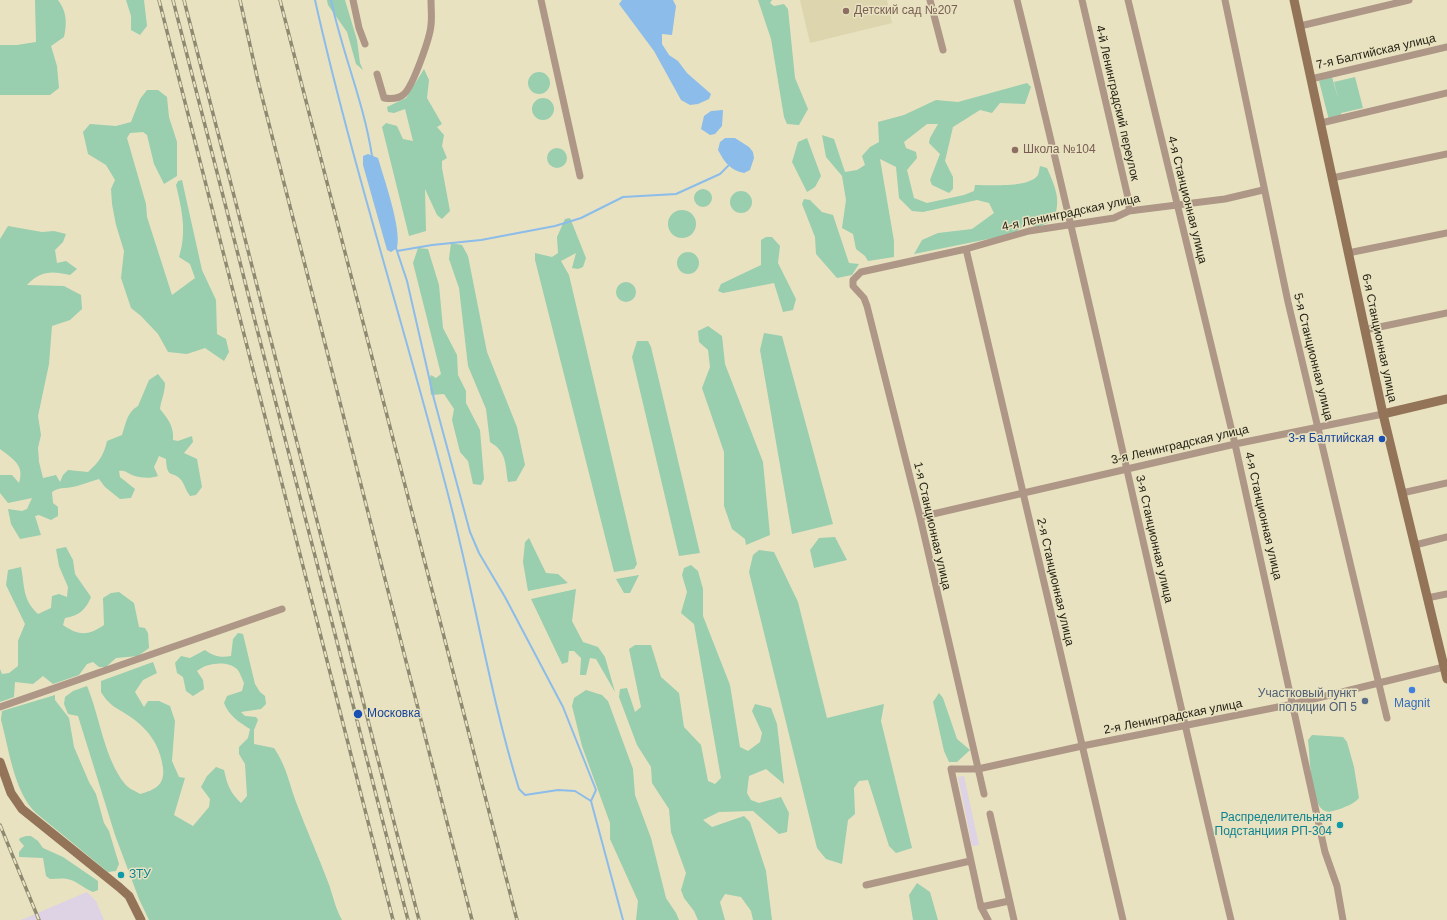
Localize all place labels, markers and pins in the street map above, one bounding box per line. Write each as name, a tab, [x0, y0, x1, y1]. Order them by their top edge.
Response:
place label: Детский сад №207	[854, 4, 958, 18]
marker: Детский сад №207	[841, 6, 851, 16]
place label: Школа №104	[1023, 143, 1096, 157]
marker: Школа №104	[1010, 145, 1020, 155]
place label: 3-я Балтийская	[1288, 432, 1374, 446]
marker: 3-я Балтийская	[1377, 434, 1387, 444]
marker: Magnit	[1407, 685, 1417, 695]
place label: Участковый пункт полиции ОП 5	[1258, 687, 1357, 715]
marker: Участковый пункт полиции ОП 5	[1360, 696, 1370, 706]
place label: Magnit	[1394, 697, 1430, 711]
place label: Московка	[367, 707, 420, 721]
marker: Московка	[352, 708, 364, 720]
place label: Распределительная Подстанциия РП-304	[1215, 811, 1332, 839]
marker: Распределительная Подстанциия РП-304	[1335, 820, 1345, 830]
place label: ЗТУ	[129, 868, 151, 882]
marker: ЗТУ	[116, 870, 126, 880]

